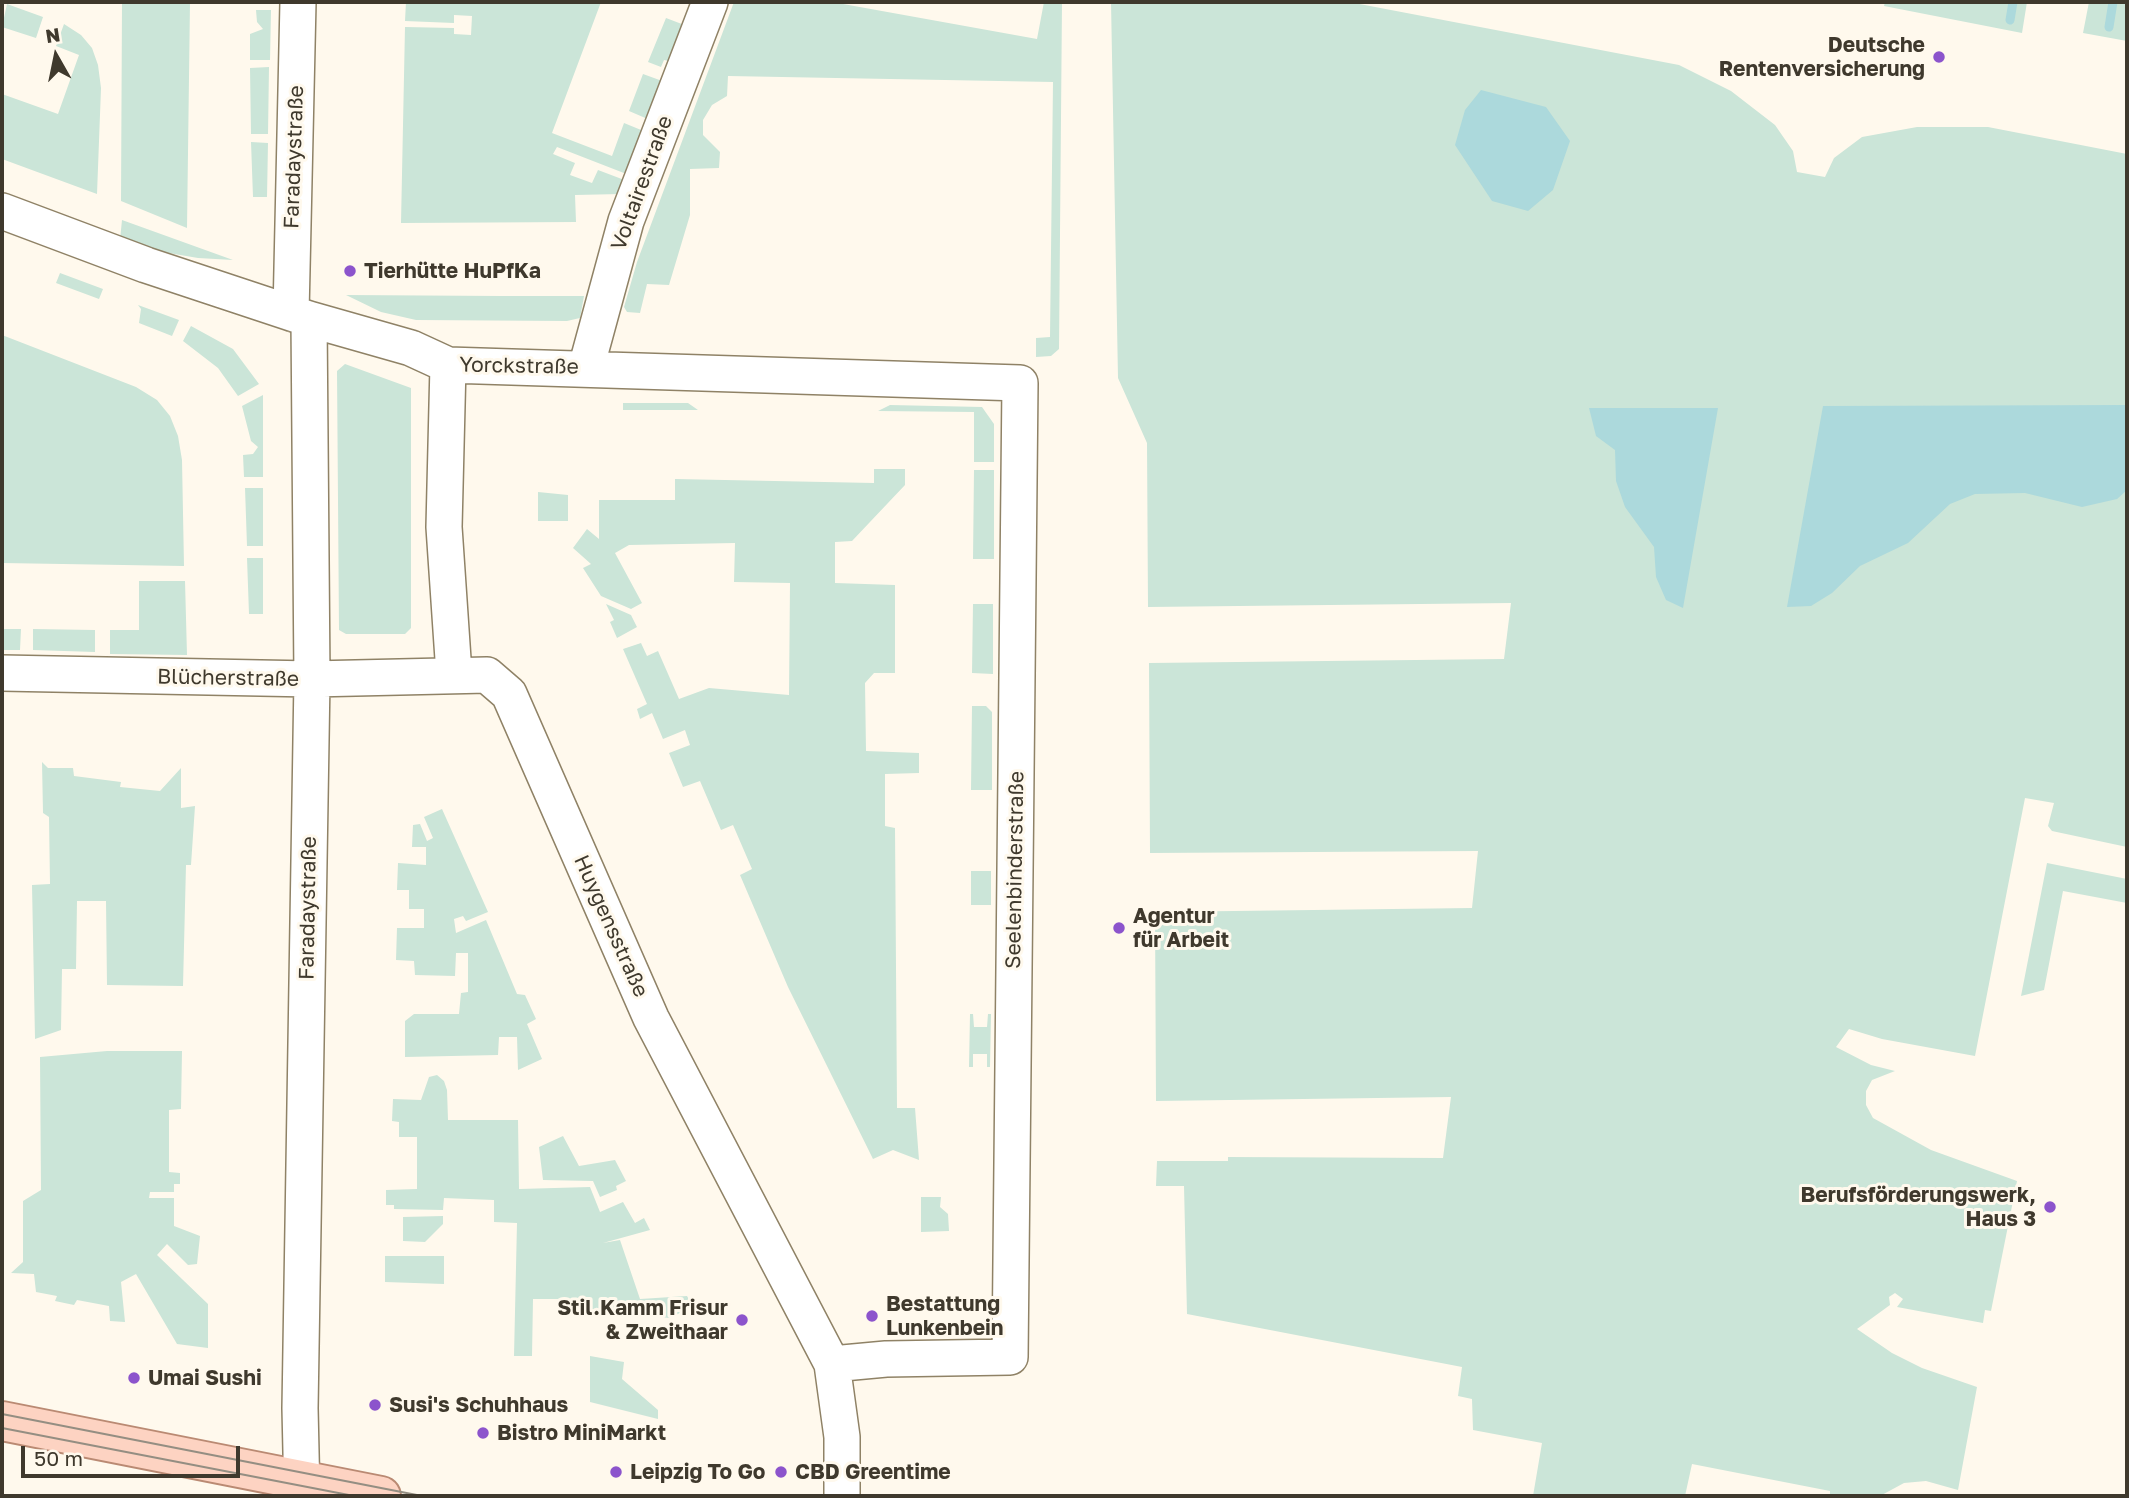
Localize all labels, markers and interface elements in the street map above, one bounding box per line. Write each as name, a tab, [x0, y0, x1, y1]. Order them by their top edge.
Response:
north arrow	[21, 21, 91, 91]
text: N	[44, 22, 62, 47]
place label: Deutsche Rentenversicherung	[1719, 32, 1925, 82]
marker: Deutsche Rentenversicherung	[1931, 49, 1947, 65]
street label: Faradaystraße	[279, 85, 309, 229]
street label: Voltairestraße	[606, 112, 678, 254]
place label: Tierhütte HuPfKa	[364, 258, 541, 284]
marker: Tierhütte HuPfKa	[342, 263, 358, 279]
street label: Yorckstraße	[459, 352, 579, 380]
street label: Blücherstraße	[157, 664, 299, 692]
street label: Seelenbinderstraße	[1001, 771, 1029, 969]
street label: Faradaystraße	[294, 836, 322, 980]
street label: Huygensstraße	[568, 851, 654, 1001]
place label: Agentur für Arbeit	[1133, 903, 1229, 953]
marker: Agentur für Arbeit	[1111, 920, 1127, 936]
place label: Berufsförderungswerk, Haus 3	[1801, 1182, 2036, 1232]
marker: Berufsförderungswerk, Haus 3	[2042, 1199, 2058, 1215]
place label: Bestattung Lunkenbein	[886, 1291, 1004, 1341]
place label: Stil.Kamm Frisur & Zweithaar	[557, 1295, 728, 1345]
marker: Bestattung Lunkenbein	[864, 1308, 880, 1324]
marker: Stil.Kamm Frisur & Zweithaar	[734, 1312, 750, 1328]
place label: Umai Sushi	[148, 1365, 262, 1391]
marker: Umai Sushi	[126, 1370, 142, 1386]
place label: Susi's Schuhhaus	[389, 1392, 568, 1418]
marker: Susi's Schuhhaus	[367, 1397, 383, 1413]
place label: Bistro MiniMarkt	[497, 1420, 666, 1446]
marker: Bistro MiniMarkt	[475, 1425, 491, 1441]
scale bar	[24, 1432, 243, 1476]
text: 50 m	[34, 1445, 83, 1471]
place label: Leipzig To Go	[630, 1459, 765, 1485]
place label: CBD Greentime	[795, 1459, 951, 1485]
marker: Leipzig To Go	[608, 1464, 624, 1480]
marker: CBD Greentime	[773, 1464, 789, 1480]

